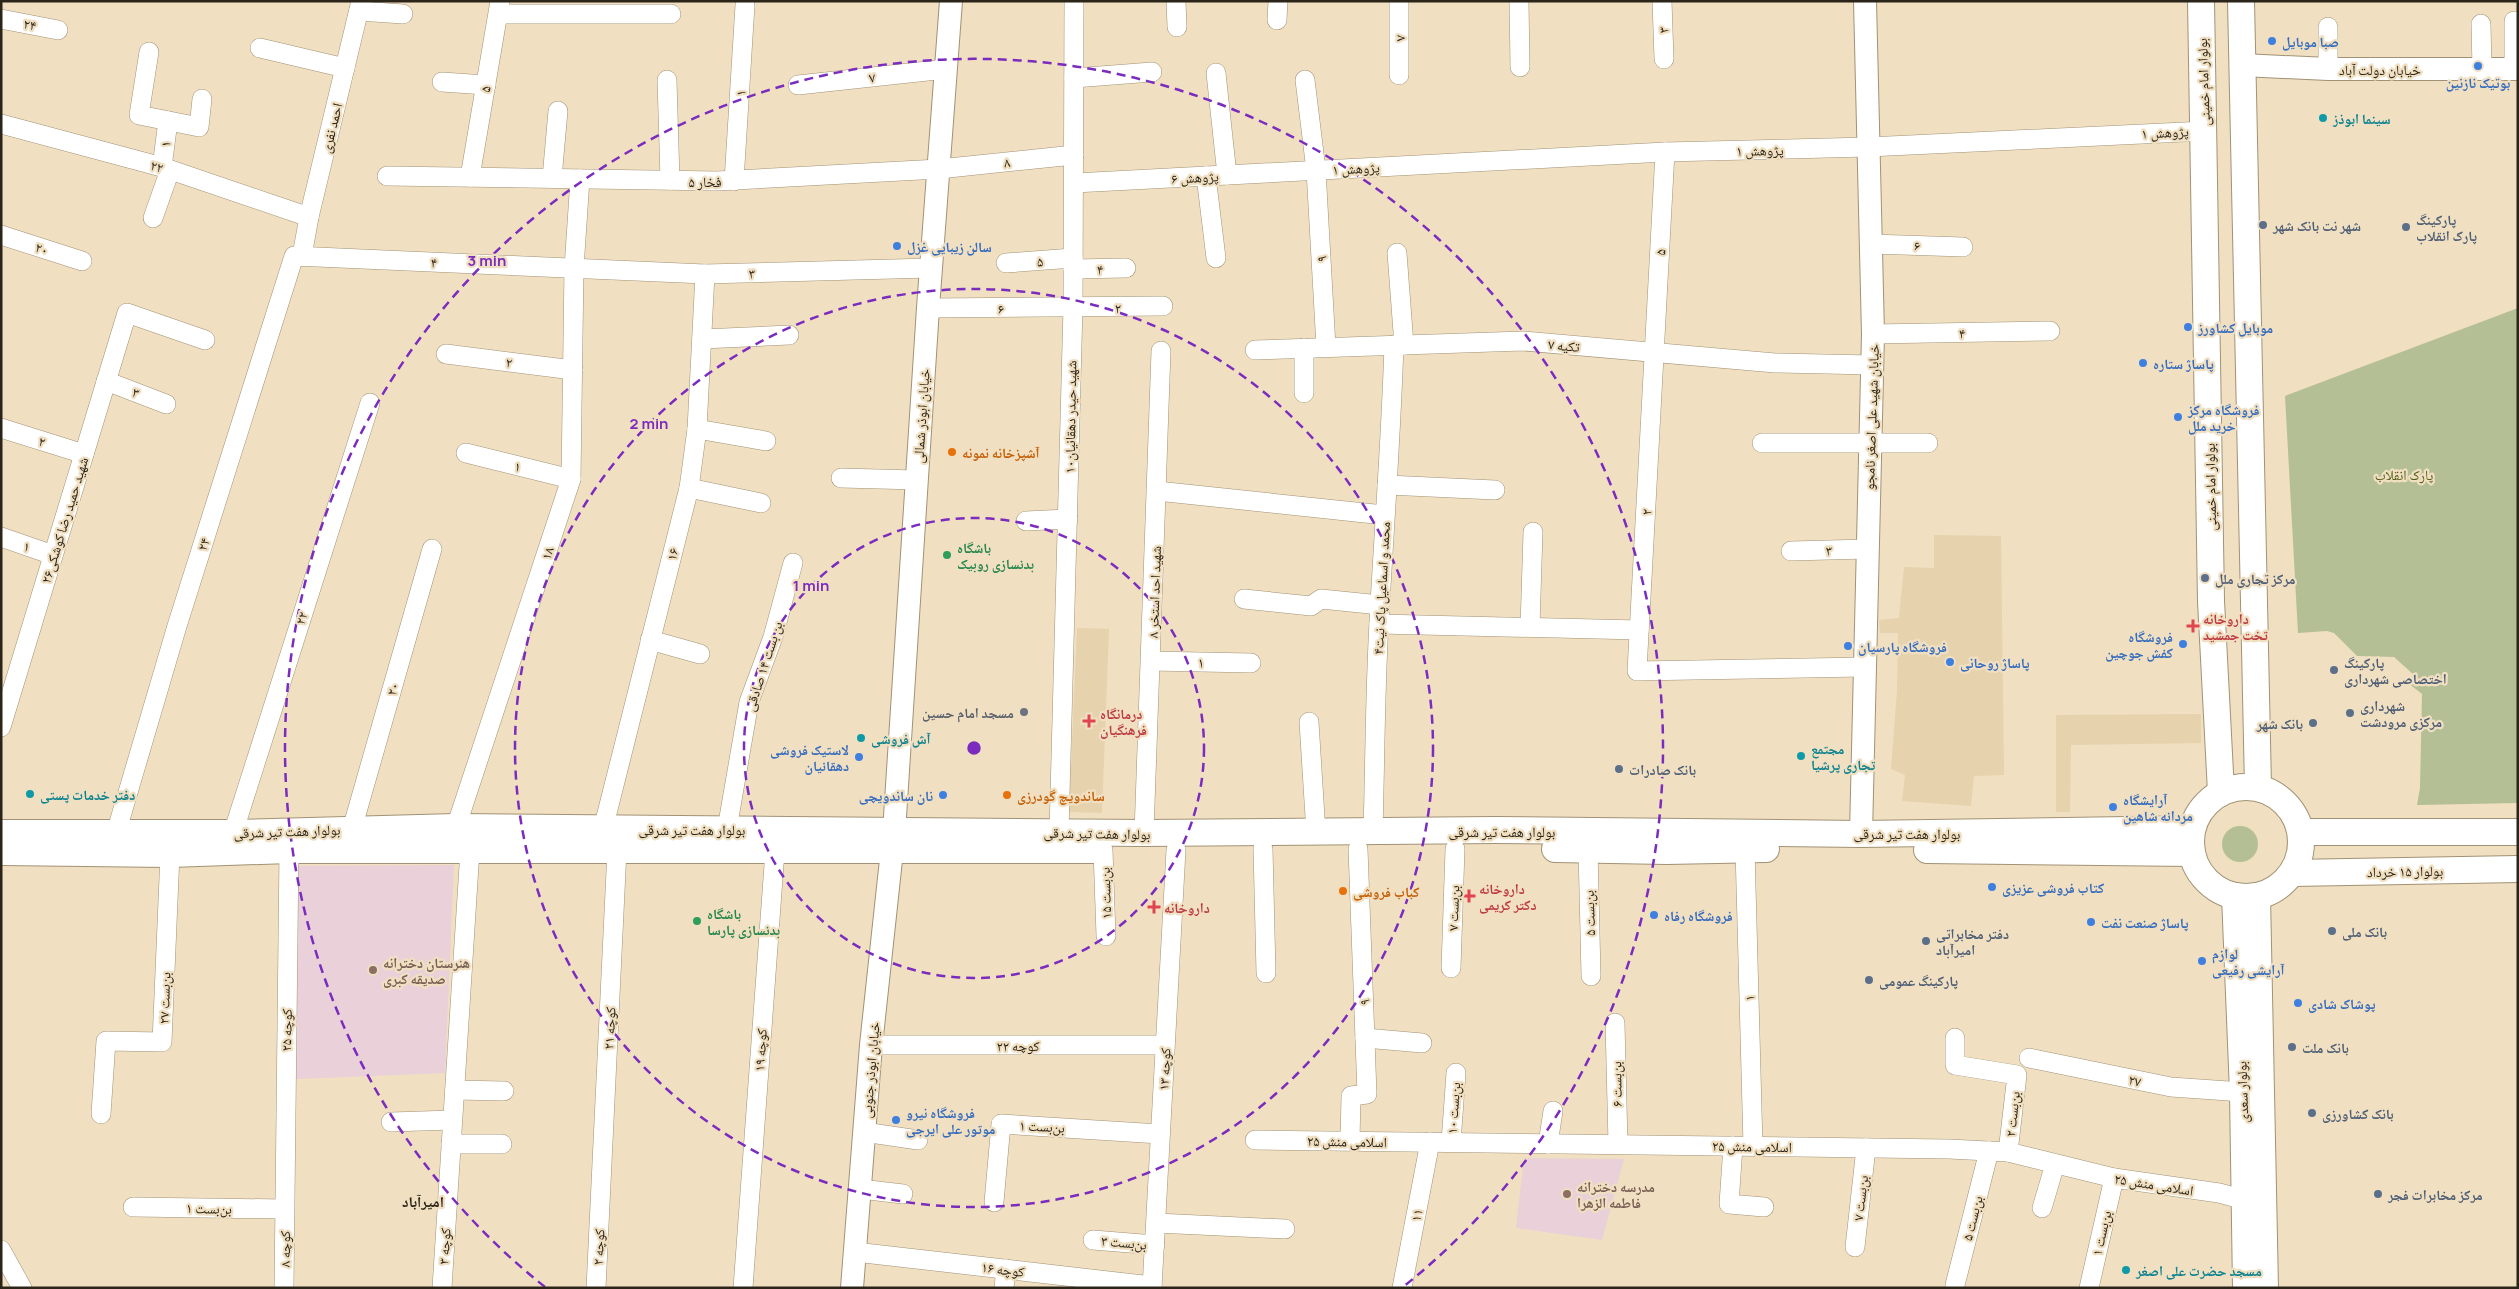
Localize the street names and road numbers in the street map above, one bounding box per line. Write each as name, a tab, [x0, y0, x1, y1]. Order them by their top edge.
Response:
street label: ۲۴	[22, 13, 38, 35]
street label: ۳	[1653, 27, 1673, 33]
street label: ۷	[1390, 35, 1409, 41]
street label: بولوار امام خمینی	[2192, 38, 2215, 126]
street label: خیابان دولت آباد	[2339, 60, 2421, 79]
street label: ۷	[868, 67, 876, 87]
street label: ۵	[475, 84, 495, 94]
street label: ۱	[730, 89, 750, 97]
street label: احمد نفری	[316, 101, 346, 155]
street label: پژوهش ۱	[2141, 121, 2189, 143]
street label: ۱	[155, 140, 175, 148]
street label: پژوهش ۱	[1736, 140, 1784, 160]
street label: ۸	[1003, 152, 1011, 172]
street label: ۲۲	[148, 155, 166, 177]
street label: پژوهش ۱	[1332, 157, 1380, 179]
street label: پژوهش ۶	[1171, 166, 1219, 188]
street label: فخار ۵	[688, 172, 722, 191]
street label: ۶	[1914, 235, 1920, 255]
street label: ۲۰	[33, 237, 51, 259]
street label: ۵	[1650, 248, 1670, 256]
street label: ۵	[1036, 251, 1044, 271]
street label: ۴	[430, 252, 438, 272]
street label: ۹	[1311, 255, 1331, 263]
street label: ۴	[1097, 259, 1103, 279]
street label: ۳	[749, 263, 755, 283]
street label: ۲	[1115, 298, 1121, 317]
street label: ۶	[998, 299, 1004, 318]
street label: ۴	[1959, 323, 1965, 343]
street label: تکیه ۷	[1547, 334, 1581, 356]
street label: خیابان شهید علی اصغر نامجو	[1859, 344, 1883, 490]
street label: ۲	[505, 352, 513, 372]
street label: شهید حیدر دهقانیان۱۰	[1060, 360, 1080, 474]
street label: خیابان ابوذر شمالی	[908, 368, 934, 464]
street label: ۳	[130, 382, 142, 402]
street label: ۲	[36, 431, 48, 451]
street label: بولوار امام خمینی	[2200, 443, 2221, 531]
street label: شهید حمید رضا کوشکی۲۶	[36, 455, 92, 585]
street label: ۱	[513, 456, 523, 476]
street label: ۲	[1636, 508, 1656, 516]
street label: محمد و اسماعیل پاک نیت۴	[1368, 521, 1394, 655]
street label: ۲۴	[192, 535, 214, 553]
street label: ۱	[21, 536, 33, 556]
street label: ۳	[1826, 540, 1832, 560]
street label: ۱۸	[536, 544, 558, 562]
street label: ۱۶	[661, 545, 683, 563]
street label: شهید احد استخر ۸	[1143, 546, 1165, 638]
street label: ۲۲	[290, 609, 312, 627]
street label: بن بست ۱۴ صادقی	[740, 618, 787, 713]
street label: ۱	[1198, 652, 1204, 672]
street label: ۲۰	[381, 680, 403, 698]
street label: بولوار هفت تیر شرقی	[233, 820, 341, 842]
street label: بولوار هفت تیر شرقی	[639, 820, 746, 839]
street label: بولوار هفت تیر شرقی	[1449, 822, 1556, 841]
street label: بولوار هفت تیر شرقی	[1043, 823, 1151, 843]
street label: بولوار هفت تیر شرقی	[1854, 824, 1961, 843]
street label: بولوار ۱۵ خرداد	[2367, 861, 2443, 881]
street label: بن‌بست ۱۵	[1095, 867, 1115, 919]
street label: بن‌بست ۷	[1443, 885, 1463, 931]
street label: بن‌بست ۵	[1579, 890, 1599, 936]
street label: بن‌بست ۲۷	[154, 972, 174, 1024]
street label: ۱	[1739, 995, 1759, 1001]
street label: ۹	[1354, 999, 1374, 1005]
street label: کوچه ۲۱	[598, 1006, 620, 1050]
street label: کوچه ۲۵	[276, 1008, 296, 1052]
street label: خیابان ابوذر جنوبی	[856, 1021, 884, 1119]
street label: کوچه ۱۹	[749, 1028, 771, 1072]
street label: کوچه ۲۲	[997, 1036, 1040, 1055]
street label: کوچه ۱۳	[1153, 1047, 1175, 1091]
street label: بن‌بست ۶	[1606, 1061, 1626, 1107]
street label: بولوار سعدی	[2231, 1061, 2253, 1123]
street label: ۲۷	[2127, 1069, 2143, 1091]
street label: بن‌بست ۱۰	[1442, 1081, 1464, 1135]
street label: بن‌بست ۲	[2000, 1090, 2024, 1138]
street label: بن‌بست ۱	[1019, 1115, 1065, 1137]
street label: اسلامی منش ۲۵	[1307, 1131, 1387, 1151]
street label: اسلامی منش ۲۵	[1712, 1136, 1792, 1156]
street label: اسلامی منش ۲۵	[2113, 1168, 2195, 1200]
street label: بن‌بست ۷	[1848, 1174, 1872, 1222]
street label: بن‌بست ۵	[1957, 1193, 1987, 1242]
street label: بن‌بست ۱	[186, 1198, 232, 1218]
street label: ۱۱	[1405, 1207, 1427, 1223]
street label: بن‌بست ۱	[2087, 1208, 2115, 1257]
street label: کوچه ۳	[433, 1227, 455, 1265]
street label: کوچه ۲	[588, 1228, 608, 1266]
street label: کوچه ۸	[275, 1230, 294, 1267]
street label: بن‌بست ۳	[1100, 1231, 1148, 1253]
street label: کوچه ۱۶	[981, 1257, 1026, 1281]

